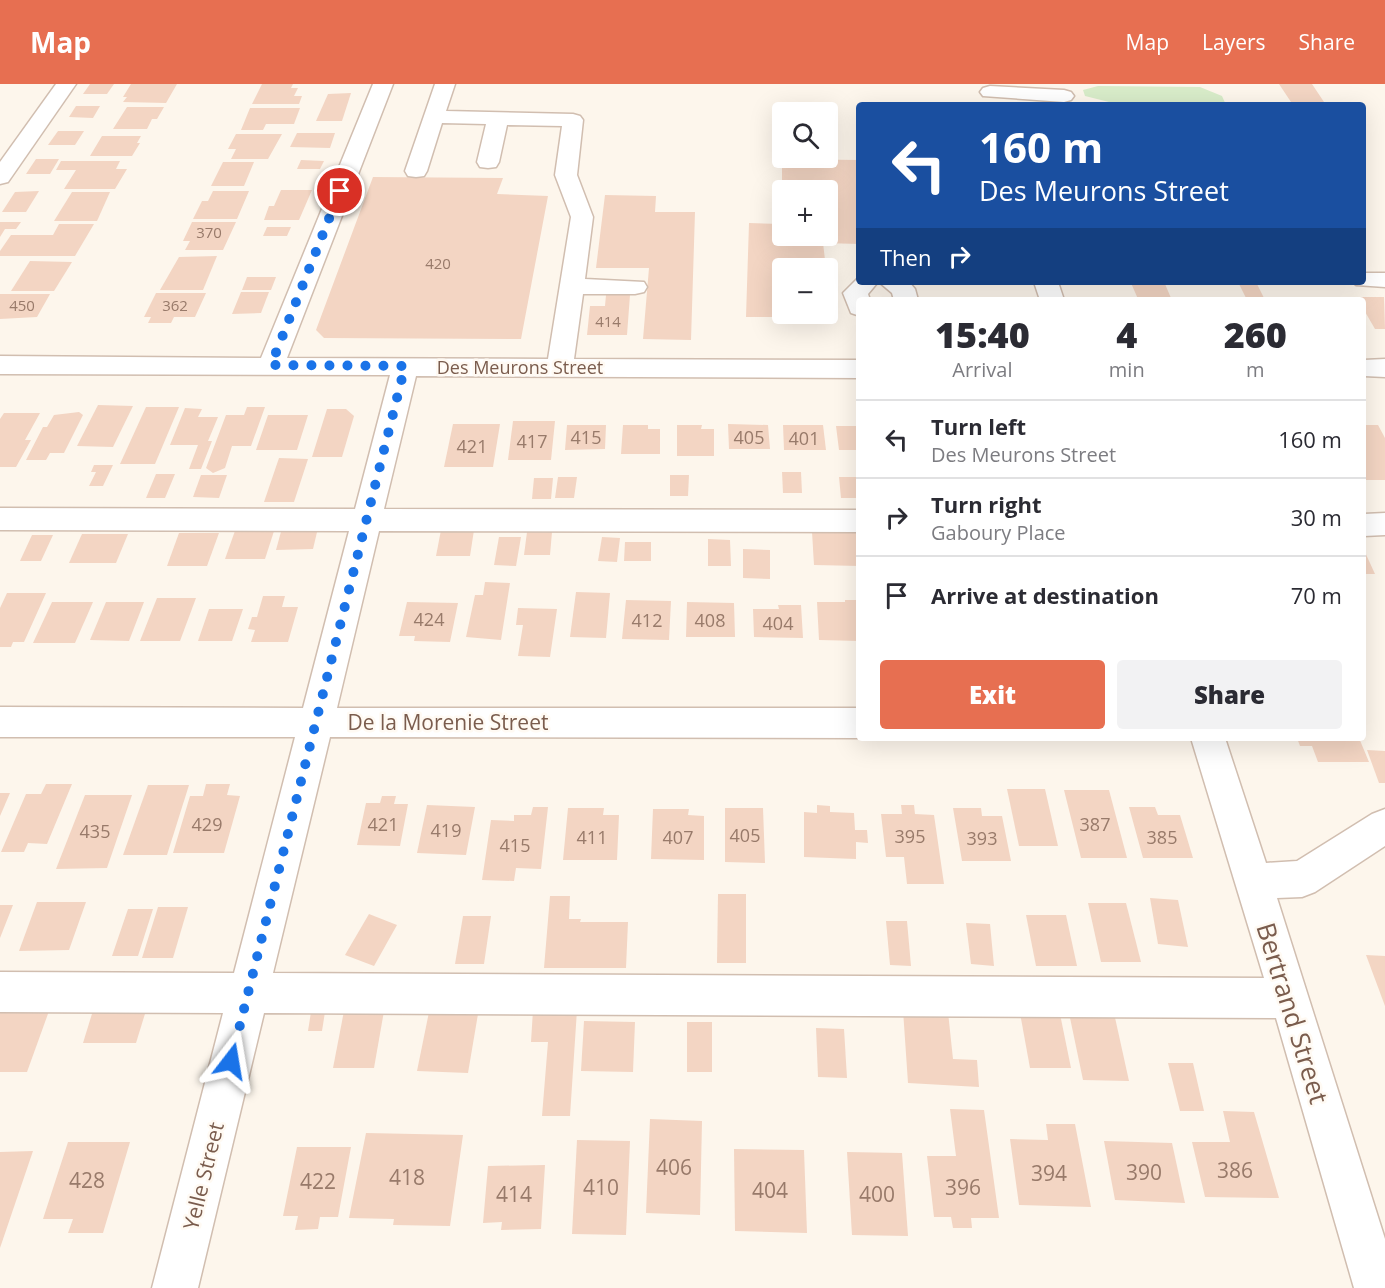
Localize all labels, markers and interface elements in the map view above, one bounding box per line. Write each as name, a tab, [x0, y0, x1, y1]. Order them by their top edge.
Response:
text: Map	[30, 23, 91, 61]
text: Map	[1126, 28, 1169, 56]
text: Layers	[1202, 28, 1266, 56]
text: Share	[1299, 28, 1355, 56]
map controls	[772, 102, 838, 324]
button: search	[772, 102, 838, 168]
text: 160 m	[979, 118, 1103, 175]
icon: left	[880, 126, 958, 204]
pin	[314, 165, 365, 216]
text: Des Meurons Street	[979, 172, 1229, 209]
icon: arrive	[323, 174, 356, 207]
button: +	[772, 180, 838, 246]
house number: 370	[196, 222, 222, 242]
icon: right	[943, 240, 976, 273]
text: Then	[880, 242, 931, 272]
house number: 420	[425, 253, 451, 273]
button: −	[772, 258, 838, 324]
house number: 450	[9, 295, 35, 315]
house number: 362	[162, 295, 188, 315]
text: 15:40	[935, 310, 1030, 359]
text: 4	[1116, 310, 1137, 359]
text: 260	[1224, 310, 1287, 359]
house number: 414	[595, 311, 621, 331]
street label: Des Meurons Street	[437, 355, 603, 379]
text: Arrival	[952, 356, 1013, 383]
text: min	[1109, 356, 1145, 383]
text: m	[1246, 356, 1265, 383]
text: Turn left	[931, 411, 1026, 441]
icon: left	[880, 423, 913, 456]
text: 160 m	[1278, 424, 1342, 454]
house number: 415	[571, 425, 601, 449]
house number: 405	[734, 425, 764, 449]
house number: 401	[789, 426, 819, 450]
house number: 417	[517, 429, 547, 453]
house number: 421	[457, 434, 487, 458]
text: Des Meurons Street	[931, 441, 1116, 468]
text: Turn right	[931, 489, 1042, 519]
icon: right	[880, 501, 913, 534]
text: 30 m	[1291, 502, 1342, 532]
text: Gaboury Place	[931, 519, 1066, 546]
icon: arrive	[880, 579, 913, 612]
text: Arrive at destination	[931, 580, 1159, 610]
text: 70 m	[1291, 580, 1342, 610]
house number: 424	[414, 607, 444, 631]
house number: 412	[632, 608, 662, 632]
house number: 408	[695, 608, 725, 632]
house number: 404	[763, 611, 793, 635]
button: Exit	[880, 660, 1105, 729]
button: Share	[1117, 660, 1342, 729]
street label: De la Morenie Street	[348, 708, 548, 736]
house number: 429	[192, 812, 222, 836]
house number: 421	[368, 812, 398, 836]
house number: 387	[1080, 812, 1110, 836]
house number: 419	[431, 818, 461, 842]
house number: 435	[80, 819, 110, 843]
house number: 405	[730, 823, 760, 847]
house number: 395	[895, 824, 925, 848]
house number: 411	[577, 825, 607, 849]
house number: 407	[663, 825, 693, 849]
house number: 385	[1147, 825, 1177, 849]
house number: 393	[967, 826, 997, 850]
house number: 415	[500, 833, 530, 857]
street label: Bertrand Street	[1248, 918, 1338, 1108]
position arrow	[199, 1029, 263, 1093]
street label: Yelle Street	[176, 1119, 230, 1233]
house number: 406	[656, 1153, 692, 1181]
house number: 386	[1217, 1156, 1253, 1184]
house number: 390	[1126, 1158, 1162, 1186]
house number: 394	[1031, 1159, 1067, 1187]
house number: 418	[389, 1163, 425, 1191]
house number: 428	[69, 1166, 105, 1194]
house number: 422	[300, 1167, 336, 1195]
house number: 410	[583, 1173, 619, 1201]
house number: 396	[945, 1173, 981, 1201]
house number: 404	[752, 1176, 788, 1204]
house number: 414	[496, 1180, 532, 1208]
house number: 400	[859, 1180, 895, 1208]

